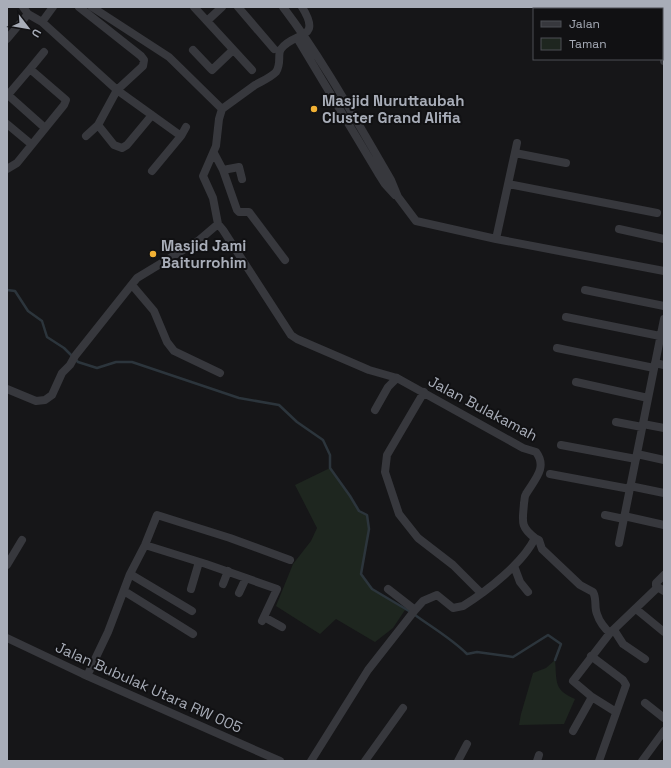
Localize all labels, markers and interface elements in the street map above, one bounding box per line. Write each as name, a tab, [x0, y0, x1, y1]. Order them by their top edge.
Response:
north arrow	[8, 8, 48, 48]
legend	[533, 8, 663, 60]
text: Jalan	[569, 16, 600, 32]
text: U	[29, 26, 44, 40]
text: Taman	[569, 36, 606, 52]
place label: Masjid Nuruttaubah Cluster Grand Alifia	[322, 91, 464, 127]
marker: Masjid Nuruttaubah Cluster Grand Alifia	[309, 104, 319, 114]
place label: Masjid Jami Baiturrohim	[161, 236, 247, 272]
marker: Masjid Jami Baiturrohim	[148, 249, 158, 259]
street label: Jalan Bulakamah	[425, 371, 541, 445]
street label: Jalan Bubulak Utara RW 005	[53, 637, 245, 737]

